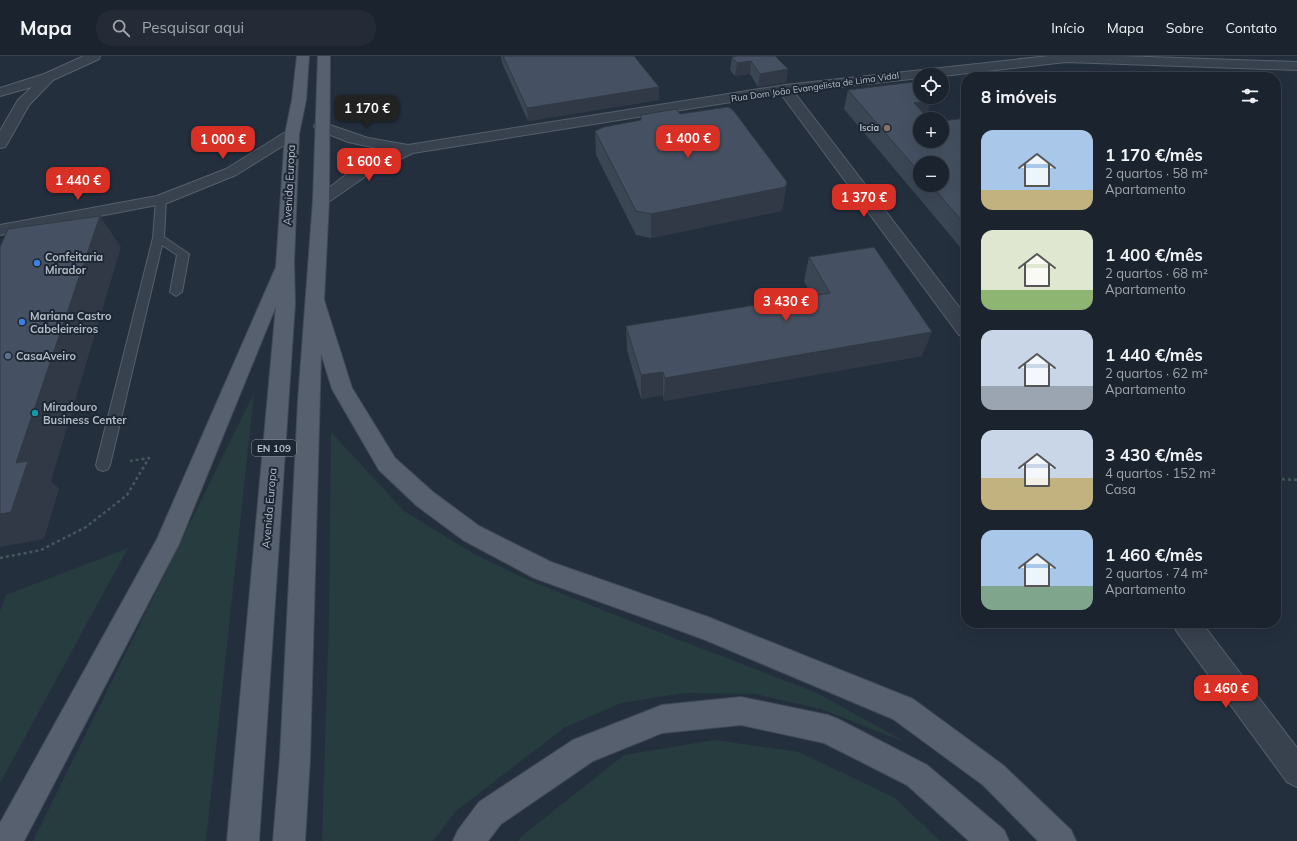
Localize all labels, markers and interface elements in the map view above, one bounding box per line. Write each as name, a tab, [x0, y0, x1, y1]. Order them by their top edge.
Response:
search box	[96, 10, 376, 46]
text: Mapa	[20, 16, 72, 40]
icon: search	[110, 17, 132, 39]
text: Pesquisar aqui	[142, 18, 244, 37]
text: Início	[1051, 19, 1085, 37]
text: Mapa	[1107, 19, 1144, 37]
text: Sobre	[1166, 19, 1204, 37]
text: Contato	[1226, 19, 1277, 37]
map controls	[913, 68, 949, 192]
button: locate	[913, 68, 949, 104]
street label: Rua Dom João Evangelista de Lima Vidal	[730, 69, 900, 104]
icon: filters	[1239, 85, 1261, 107]
text: 8 imóveis	[981, 86, 1057, 107]
pin: 1 170 €	[330, 95, 404, 129]
text: 1 170 €	[344, 100, 390, 116]
button: +	[913, 112, 949, 148]
place label: Iscia	[859, 122, 879, 133]
marker: Iscia	[882, 123, 892, 133]
pin: 1 400 €	[651, 125, 725, 159]
pin: 1 000 €	[186, 126, 260, 160]
text: 1 400 €	[665, 130, 711, 146]
text: 1 000 €	[200, 131, 246, 147]
street label: Avenida Europa	[280, 144, 298, 226]
text: 1 170 €/mês	[1105, 144, 1203, 165]
icon: home	[1013, 146, 1061, 194]
pin: 1 600 €	[332, 148, 406, 182]
text: 1 600 €	[346, 153, 392, 169]
button: −	[913, 156, 949, 192]
text: 2 quartos · 58 m²	[1105, 165, 1208, 181]
pin: 1 440 €	[41, 167, 115, 201]
text: 1 440 €	[55, 172, 101, 188]
text: Apartamento	[1105, 181, 1186, 197]
pin: 1 370 €	[827, 184, 901, 218]
text: 1 370 €	[841, 189, 887, 205]
text: 1 400 €/mês	[1105, 244, 1203, 265]
icon: home	[1013, 246, 1061, 294]
place label: Confeitaria Mirador	[45, 250, 103, 277]
marker: Confeitaria Mirador	[32, 258, 42, 268]
text: 2 quartos · 68 m²	[1105, 265, 1208, 281]
text: Apartamento	[1105, 281, 1186, 297]
pin: 3 430 €	[749, 288, 823, 322]
text: 3 430 €	[763, 293, 809, 309]
place label: Mariana Castro Cabeleireiros	[30, 309, 112, 336]
marker: Mariana Castro Cabeleireiros	[17, 317, 27, 327]
text: 1 440 €/mês	[1105, 344, 1203, 365]
icon: home	[1013, 346, 1061, 394]
place label: CasaAveiro	[16, 349, 76, 363]
marker: CasaAveiro	[3, 351, 13, 361]
text: 2 quartos · 62 m²	[1105, 365, 1208, 381]
text: Apartamento	[1105, 381, 1186, 397]
place label: Miradouro Business Center	[43, 400, 127, 427]
marker: Miradouro Business Center	[30, 408, 40, 418]
road number: EN 109	[252, 440, 296, 456]
text: 3 430 €/mês	[1105, 444, 1203, 465]
icon: home	[1013, 446, 1061, 494]
text: 4 quartos · 152 m²	[1105, 465, 1216, 481]
street label: Avenida Europa	[259, 467, 279, 549]
text: Casa	[1105, 481, 1136, 497]
text: 1 460 €/mês	[1105, 544, 1203, 565]
icon: home	[1013, 546, 1061, 594]
text: 2 quartos · 74 m²	[1105, 565, 1208, 581]
text: Apartamento	[1105, 581, 1186, 597]
pin: 1 460 €	[1189, 675, 1263, 709]
text: 1 460 €	[1203, 680, 1249, 696]

